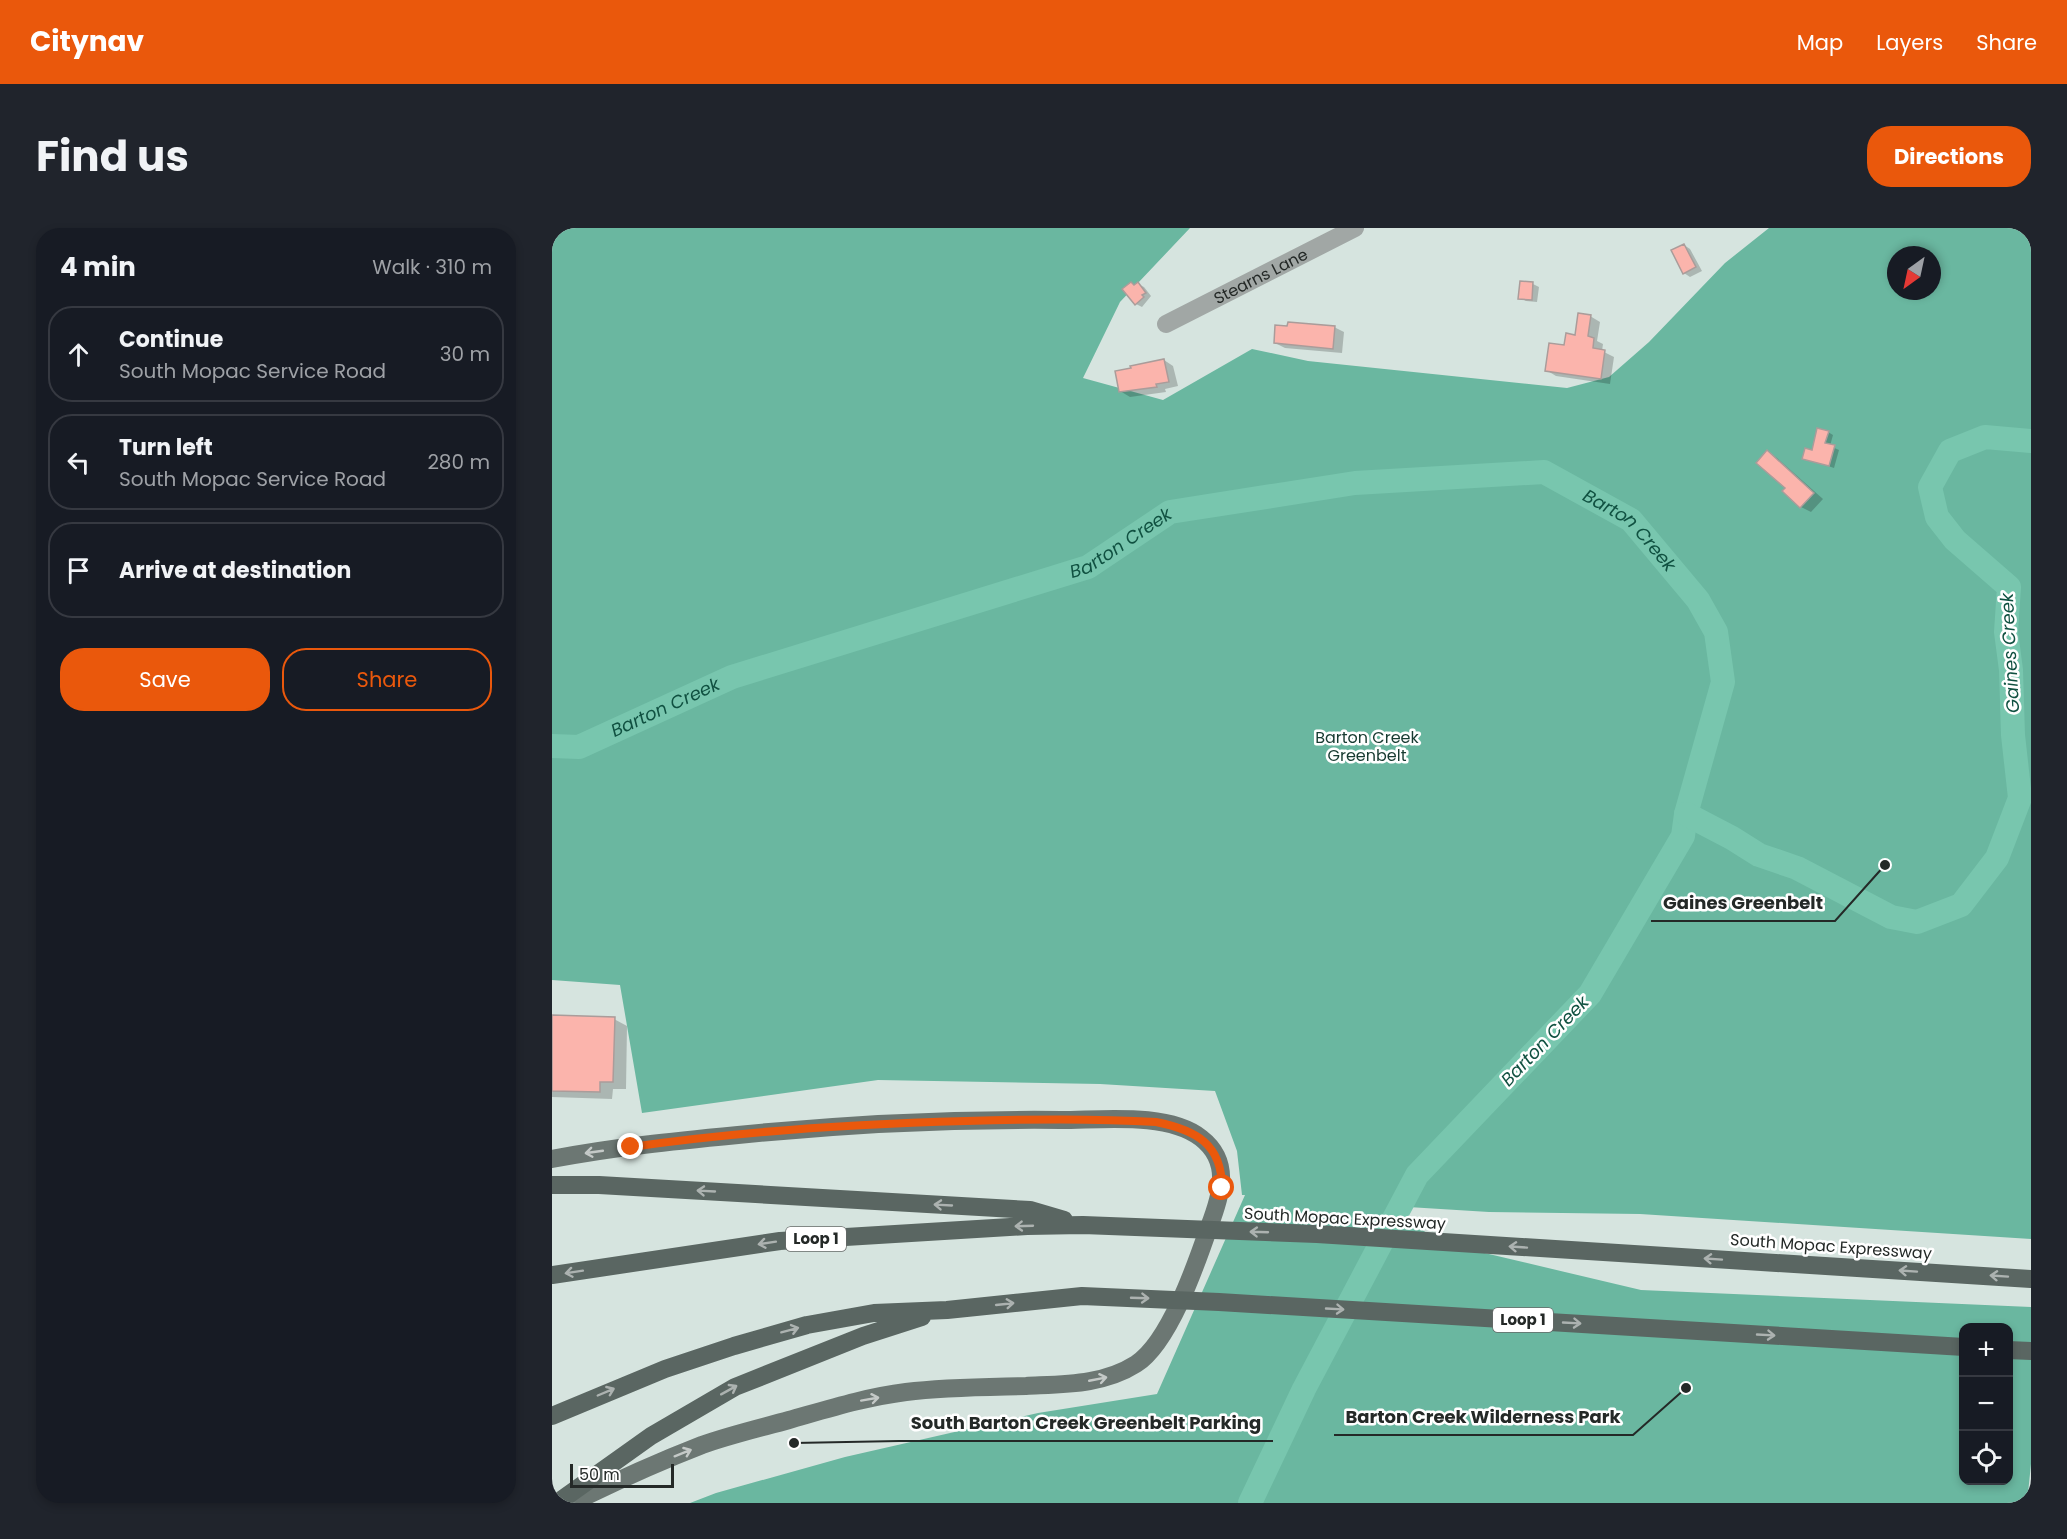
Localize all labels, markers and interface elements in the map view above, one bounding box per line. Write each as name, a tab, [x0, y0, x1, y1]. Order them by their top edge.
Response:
text: Citynav	[30, 22, 144, 61]
text: Map	[1797, 28, 1843, 57]
text: Layers	[1876, 28, 1943, 57]
text: Share	[1976, 28, 2037, 57]
button: Directions	[1867, 126, 2031, 187]
text: Find us	[36, 127, 189, 186]
street label: Stearns Lane	[1210, 243, 1312, 310]
north arrow	[1887, 246, 1941, 300]
text: 4 min	[60, 249, 136, 285]
text: Walk · 310 m	[372, 253, 492, 281]
text: Continue	[119, 324, 223, 355]
icon: ahead	[62, 338, 95, 371]
text: 30 m	[440, 340, 490, 368]
text: South Mopac Service Road	[119, 357, 386, 385]
text: Turn left	[119, 432, 213, 463]
icon: left	[62, 446, 95, 479]
text: 280 m	[427, 448, 490, 476]
text: South Mopac Service Road	[119, 465, 386, 493]
water label: Barton Creek	[1579, 483, 1683, 577]
water label: Barton Creek	[1067, 501, 1177, 584]
icon: arrive	[62, 554, 95, 587]
text: Arrive at destination	[119, 555, 351, 586]
water label: Gaines Creek	[1994, 592, 2025, 714]
button: Save	[60, 648, 270, 711]
button: Share	[282, 648, 492, 711]
water label: Barton Creek	[607, 671, 724, 743]
park label: Barton Creek Greenbelt	[1315, 726, 1420, 767]
callout: Gaines Greenbelt	[1651, 885, 1835, 921]
text: Gaines Greenbelt	[1663, 890, 1823, 915]
water label: Barton Creek	[1495, 989, 1595, 1091]
route end	[617, 1133, 643, 1159]
one-way arrow	[585, 1146, 605, 1157]
route start	[1208, 1174, 1234, 1200]
one-way arrow	[697, 1186, 717, 1197]
one-way arrow	[933, 1200, 953, 1211]
street label: South Mopac Expressway	[1243, 1202, 1446, 1235]
one-way arrow	[1015, 1221, 1035, 1232]
road number: Loop 1	[786, 1227, 846, 1251]
one-way arrow	[1249, 1227, 1269, 1238]
street label: South Mopac Expressway	[1729, 1228, 1933, 1265]
one-way arrow	[758, 1237, 777, 1248]
one-way arrow	[1509, 1241, 1529, 1252]
one-way arrow	[1704, 1253, 1724, 1264]
one-way arrow	[1898, 1265, 1918, 1276]
one-way arrow	[565, 1267, 585, 1278]
one-way arrow	[1989, 1271, 2009, 1282]
one-way arrow	[1130, 1293, 1150, 1304]
one-way arrow	[994, 1298, 1014, 1309]
one-way arrow	[1325, 1303, 1345, 1314]
road number: Loop 1	[1493, 1308, 1553, 1332]
one-way arrow	[1561, 1318, 1581, 1329]
map controls	[1959, 1323, 2013, 1485]
button: +	[1959, 1323, 2013, 1377]
one-way arrow	[780, 1324, 799, 1335]
one-way arrow	[1756, 1330, 1776, 1341]
one-way arrow	[1088, 1373, 1107, 1384]
button: −	[1959, 1377, 2013, 1431]
one-way arrow	[720, 1384, 737, 1396]
one-way arrow	[596, 1386, 614, 1397]
one-way arrow	[859, 1393, 879, 1404]
callout: Barton Creek Wilderness Park	[1334, 1399, 1633, 1435]
text: Barton Creek Wilderness Park	[1345, 1404, 1621, 1429]
callout: South Barton Creek Greenbelt Parking	[899, 1405, 1273, 1441]
text: South Barton Creek Greenbelt Parking	[911, 1410, 1261, 1435]
button: locate	[1959, 1431, 2013, 1485]
one-way arrow	[673, 1447, 691, 1458]
scale bar	[570, 1461, 674, 1488]
text: 50 m	[579, 1463, 620, 1486]

